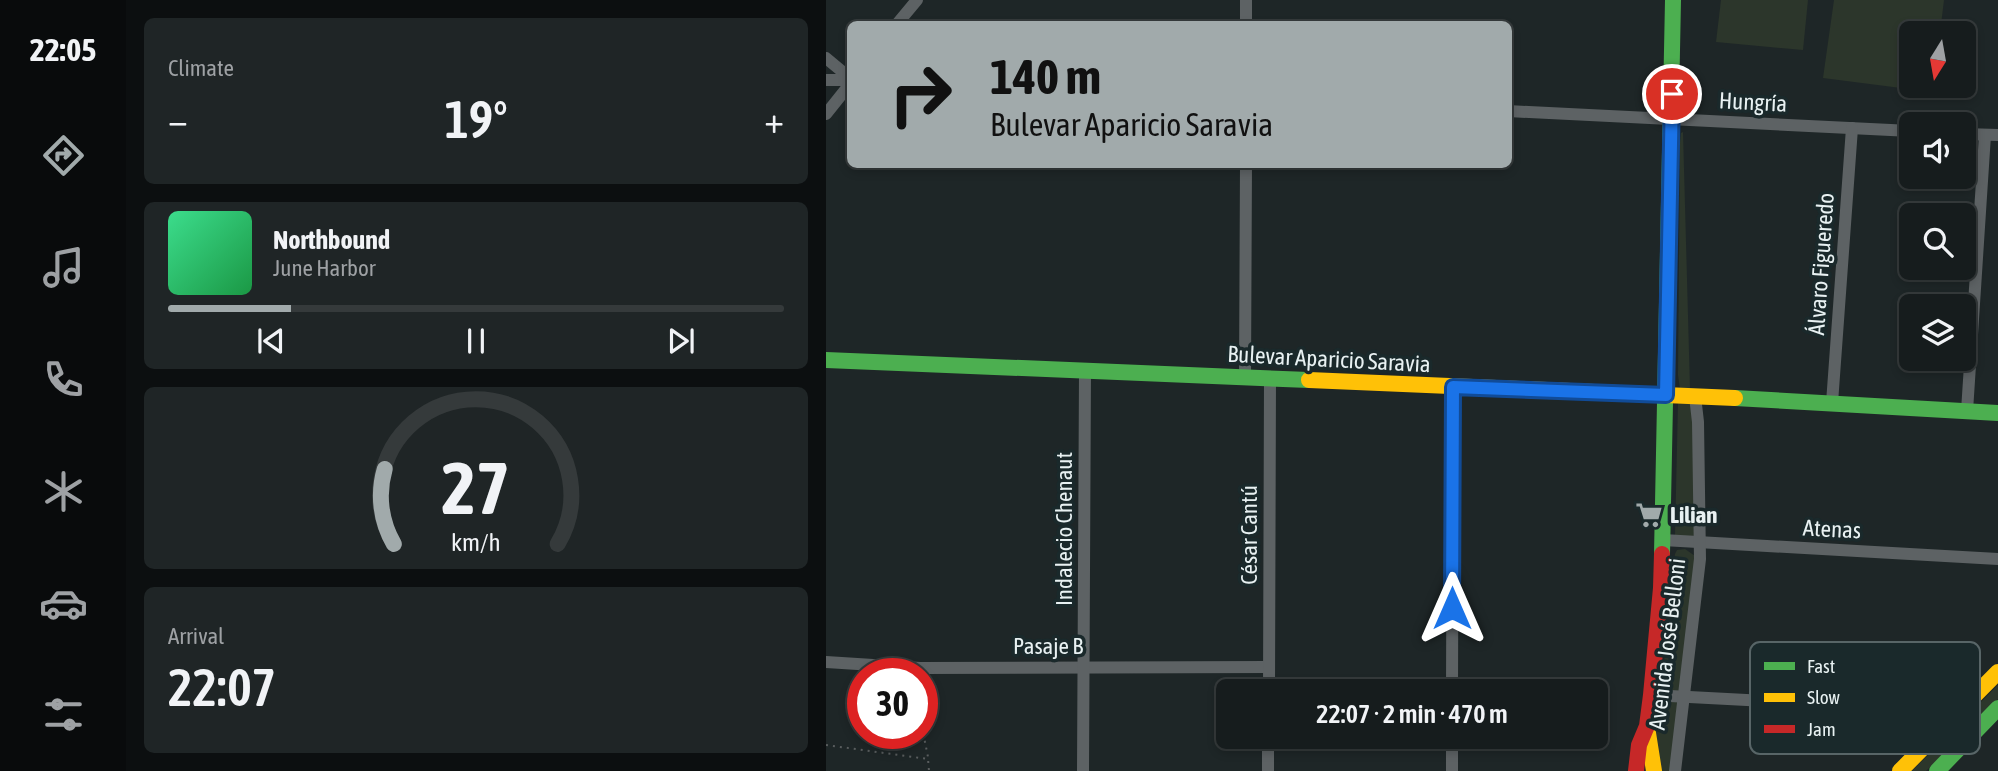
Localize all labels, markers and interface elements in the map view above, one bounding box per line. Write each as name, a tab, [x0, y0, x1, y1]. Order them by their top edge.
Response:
north arrow	[1899, 21, 1976, 98]
map controls	[1899, 21, 1976, 371]
text: 22:05	[30, 31, 96, 68]
text: 140 m	[990, 48, 1101, 104]
icon: right	[875, 49, 966, 140]
text: Climate	[168, 55, 234, 81]
pin	[1642, 64, 1702, 124]
icon: arrive	[1653, 75, 1691, 113]
street label: Hungría	[1718, 87, 1788, 117]
text: 19°	[444, 89, 508, 149]
text: −	[168, 98, 188, 141]
text: +	[764, 98, 784, 141]
text: Bulevar Aparicio Saravia	[990, 106, 1273, 143]
button: sound	[1899, 112, 1976, 189]
icon: directions	[39, 131, 88, 180]
street label: Álvaro Figueredo	[1803, 192, 1839, 336]
button: search	[1899, 203, 1976, 280]
text: Northbound	[273, 225, 390, 255]
icon: music	[39, 243, 88, 292]
text: June Harbor	[273, 255, 376, 281]
button: layers	[1899, 294, 1976, 371]
icon: previous	[252, 322, 290, 360]
icon: pause	[457, 322, 495, 360]
icon: next	[662, 322, 700, 360]
street label: Bulevar Aparicio Saravia	[1227, 341, 1431, 377]
icon: phone	[39, 355, 88, 404]
text: 27	[442, 446, 510, 529]
street label: Indalecio Chenaut	[1051, 452, 1077, 606]
icon: climate	[39, 467, 88, 516]
street label: César Cantú	[1236, 485, 1262, 585]
supermarket icon: Lilian	[1634, 500, 1664, 530]
place label: Lilian	[1670, 502, 1717, 528]
street label: Atenas	[1802, 514, 1862, 544]
text: km/h	[451, 527, 501, 555]
street label: Avenida José Belloni	[1644, 557, 1690, 731]
position arrow	[1415, 571, 1489, 645]
icon: car	[39, 579, 88, 628]
text: Arrival	[168, 623, 224, 649]
street label: Pasaje B	[1013, 633, 1083, 659]
legend	[1750, 642, 1980, 754]
text: Fast	[1807, 655, 1835, 677]
text: 22:07	[168, 657, 276, 717]
speed limit sign: 30	[847, 658, 938, 749]
text: Slow	[1807, 686, 1841, 708]
icon: filters	[39, 690, 88, 739]
text: 22:07 · 2 min · 470 m	[1316, 699, 1508, 729]
text: Jam	[1807, 718, 1836, 740]

